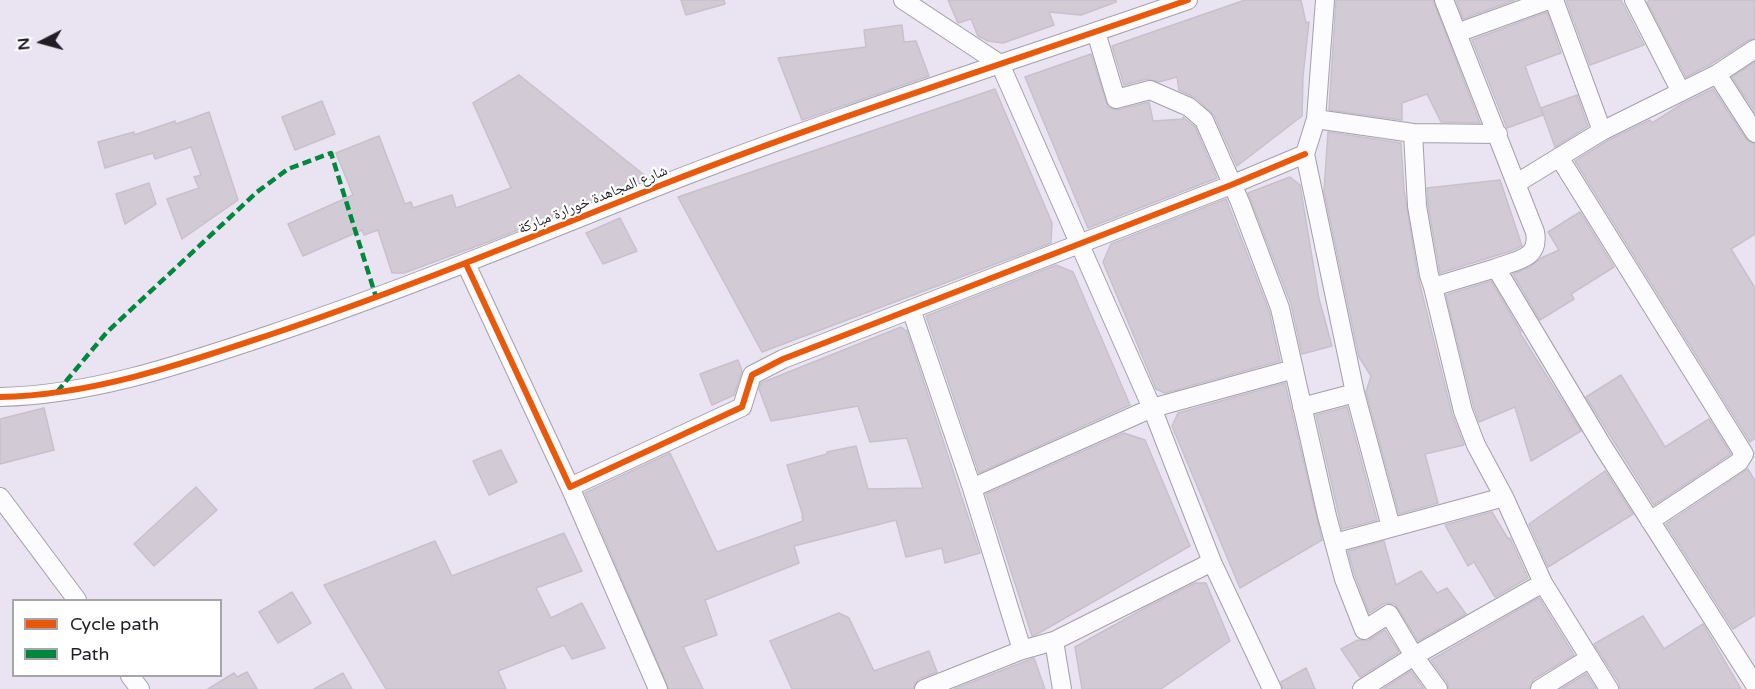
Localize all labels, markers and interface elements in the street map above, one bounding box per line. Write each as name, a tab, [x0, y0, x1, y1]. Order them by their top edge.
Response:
north arrow	[12, 12, 72, 72]
text: N	[13, 36, 35, 51]
street label: شارع المجاهدة خورارة مباركة	[516, 162, 670, 238]
legend	[12, 599, 222, 677]
text: Cycle path	[70, 613, 159, 635]
text: Path	[70, 643, 109, 665]

